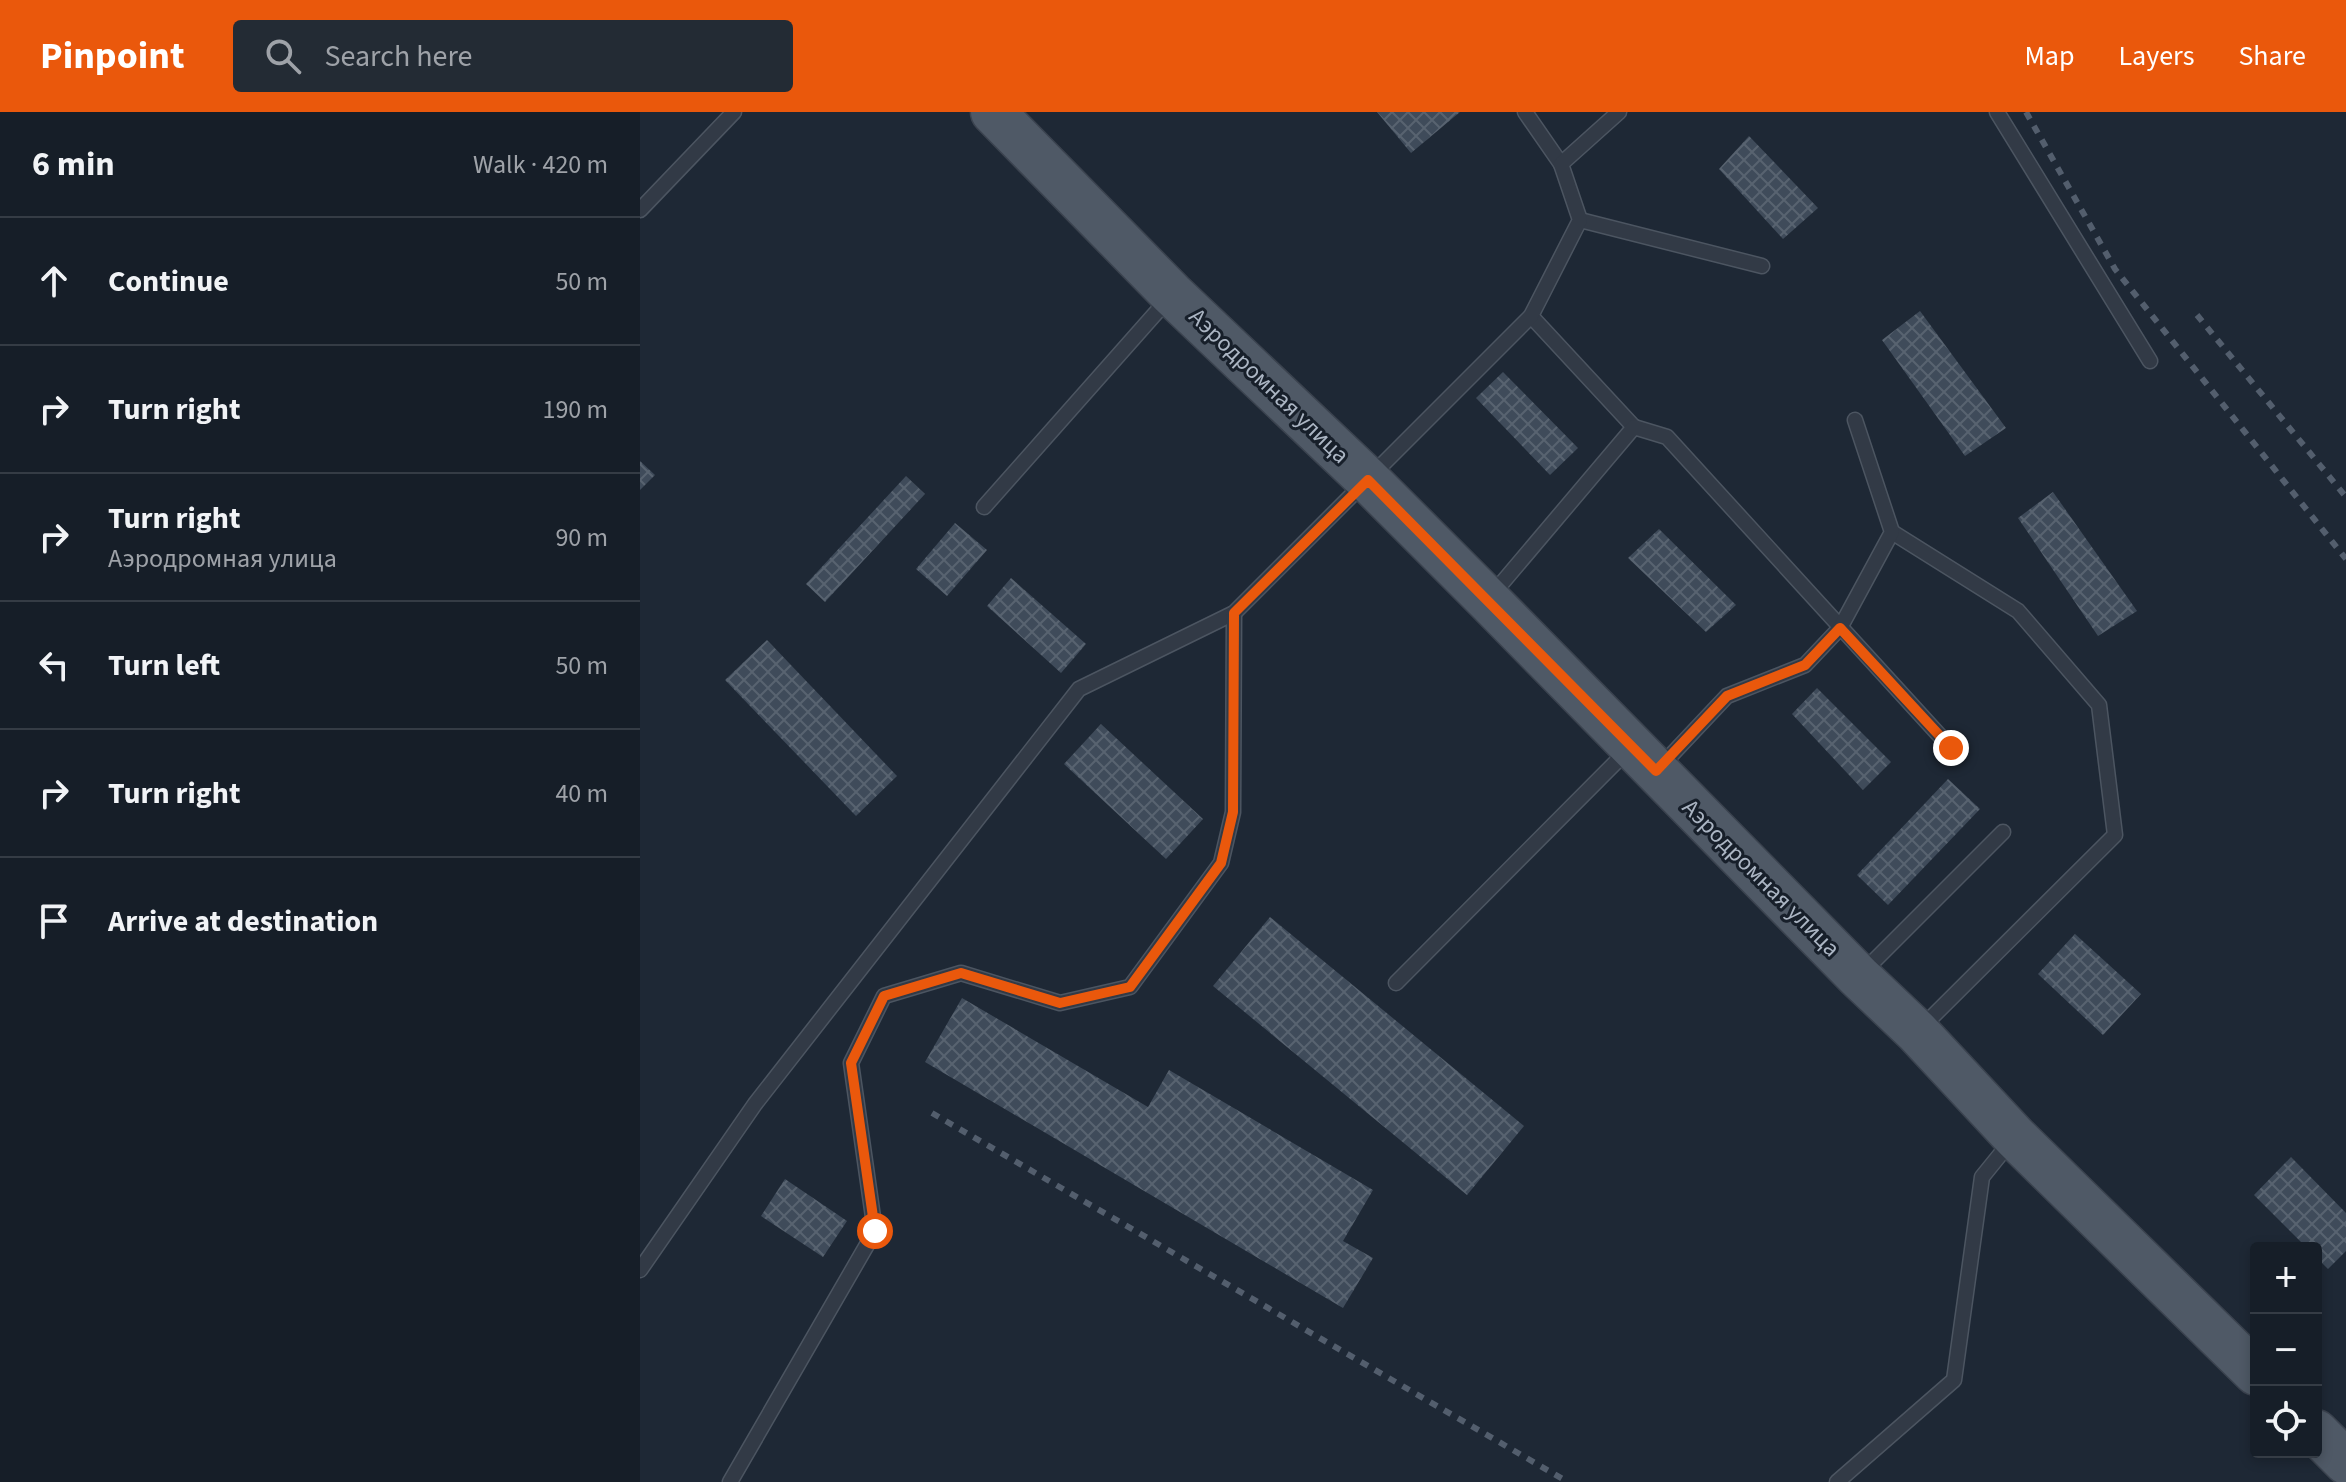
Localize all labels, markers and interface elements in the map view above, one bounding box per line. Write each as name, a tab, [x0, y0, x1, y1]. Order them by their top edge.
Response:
search box	[233, 20, 793, 92]
text: Pinpoint	[40, 29, 185, 83]
icon: search	[261, 34, 305, 78]
text: Search here	[325, 35, 472, 78]
text: Map	[2024, 36, 2074, 76]
text: Layers	[2118, 36, 2194, 76]
text: Share	[2238, 36, 2306, 76]
text: 6 min	[32, 140, 115, 189]
text: Walk · 420 m	[473, 146, 608, 183]
icon: ahead	[32, 259, 76, 303]
text: Continue	[108, 260, 229, 303]
text: 50 m	[555, 263, 608, 300]
street label: Аэродромная улица	[1181, 300, 1357, 472]
icon: right	[32, 387, 76, 431]
text: Turn right	[108, 388, 240, 431]
text: 190 m	[542, 391, 608, 428]
text: Turn right	[108, 497, 240, 540]
icon: right	[32, 515, 76, 559]
text: 90 m	[555, 519, 608, 556]
text: Аэродромная улица	[108, 540, 337, 577]
icon: left	[32, 643, 76, 687]
text: Turn left	[108, 644, 220, 687]
text: 50 m	[555, 647, 608, 684]
route end	[1933, 730, 1969, 766]
icon: right	[32, 771, 76, 815]
text: Turn right	[108, 772, 240, 815]
text: 40 m	[555, 775, 608, 812]
street label: Аэродромная улица	[1674, 791, 1848, 965]
icon: arrive	[32, 899, 76, 943]
text: Arrive at destination	[108, 900, 378, 943]
route start	[857, 1213, 893, 1249]
map controls	[2250, 1242, 2322, 1458]
button: +	[2250, 1242, 2322, 1314]
button: −	[2250, 1314, 2322, 1386]
button: locate	[2250, 1386, 2322, 1458]

